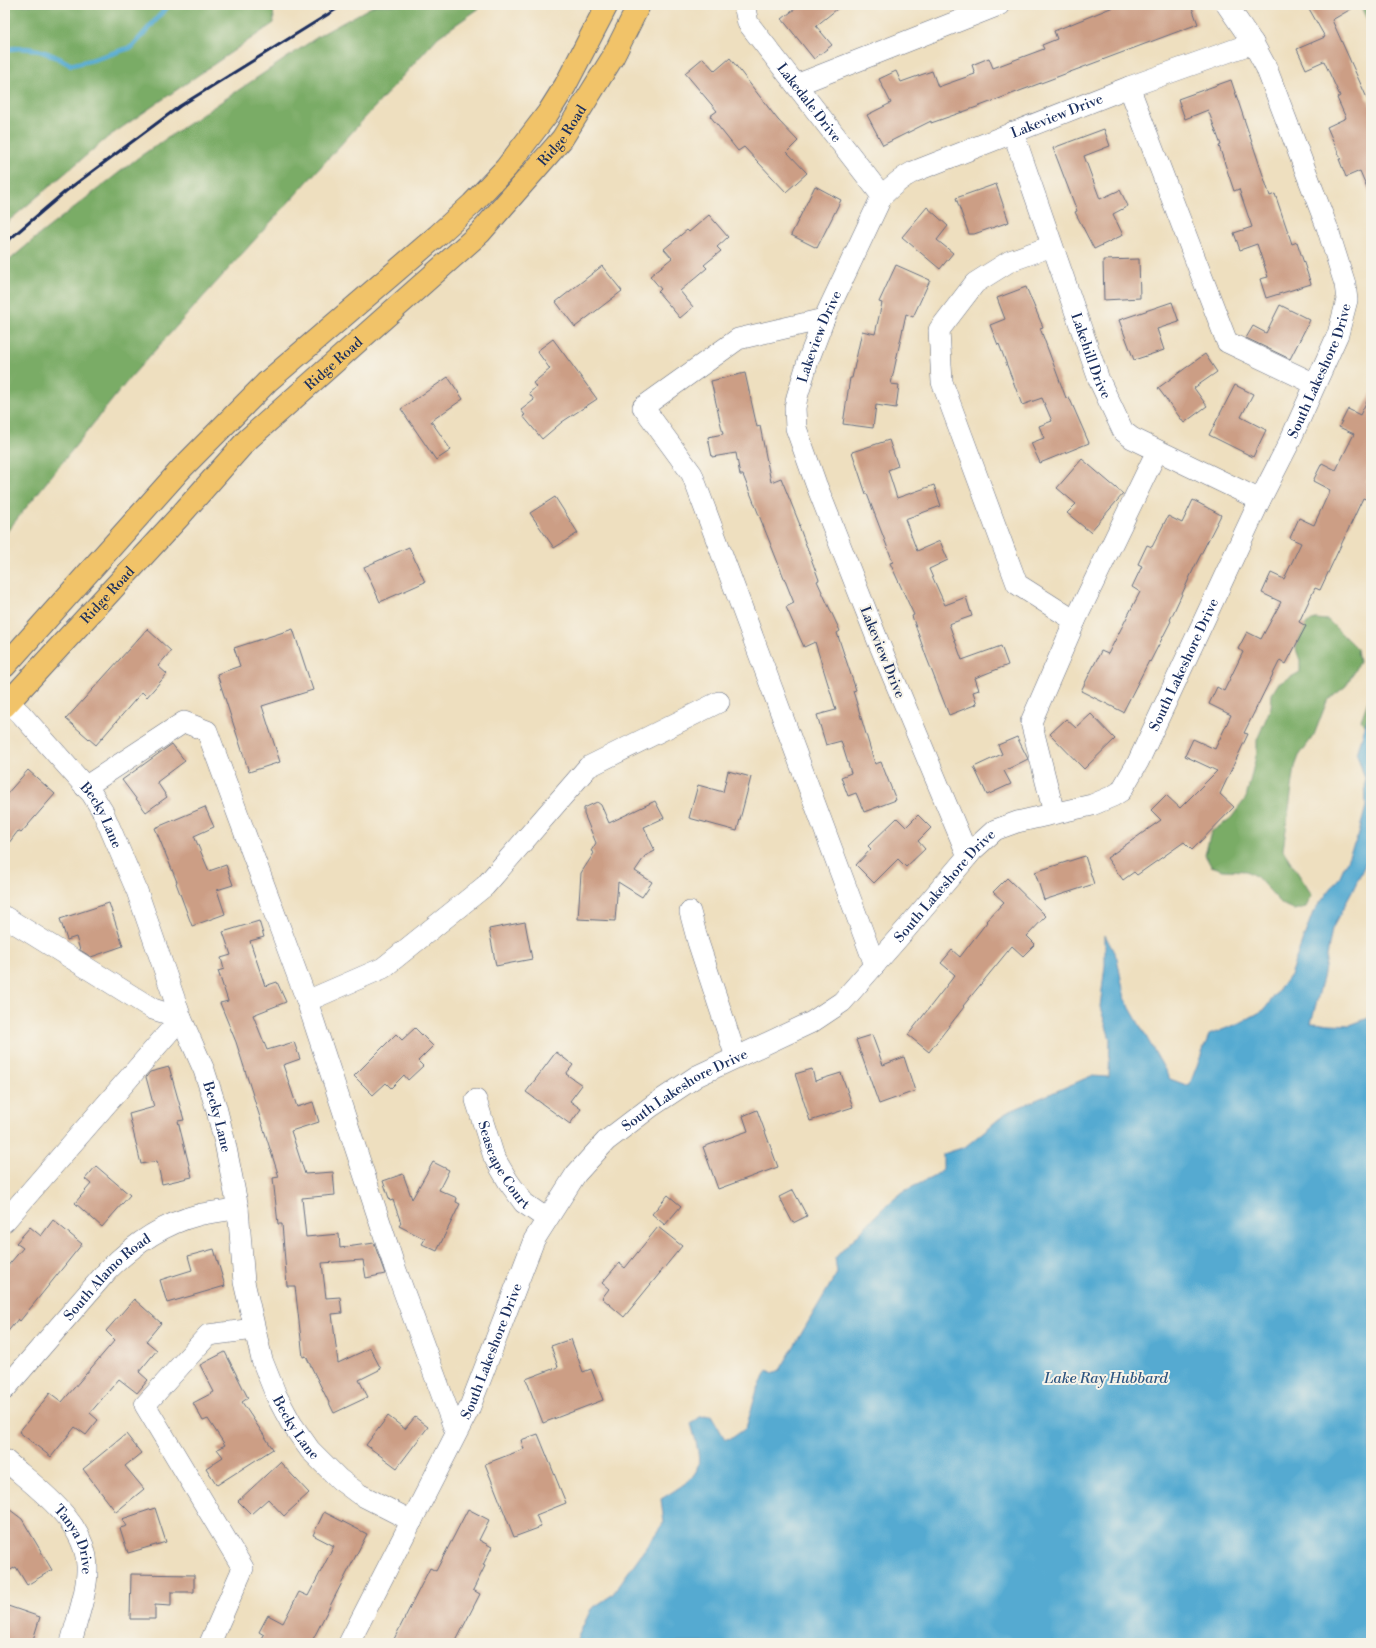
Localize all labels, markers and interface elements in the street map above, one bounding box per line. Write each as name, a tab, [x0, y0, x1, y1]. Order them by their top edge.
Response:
street label: Lakedale Drive	[772, 60, 845, 146]
street label: Lakeview Drive	[1009, 90, 1106, 143]
street label: Ridge Road	[534, 102, 591, 170]
street label: Lakeview Drive	[794, 288, 846, 385]
street label: South Lakeshore Drive	[1284, 301, 1356, 441]
street label: Lakehill Drive	[1066, 311, 1115, 402]
street label: Ridge Road	[301, 334, 367, 395]
street label: Ridge Road	[77, 563, 139, 628]
street label: South Lakeshore Drive	[1146, 595, 1223, 734]
street label: Lakeview Drive	[855, 604, 909, 701]
street label: Becky Lane	[75, 778, 126, 851]
street label: South Lakeshore Drive	[891, 826, 1000, 946]
street label: South Lakeshore Drive	[618, 1046, 751, 1136]
street label: Becky Lane	[198, 1078, 235, 1154]
street label: Seascape Court	[473, 1119, 533, 1214]
street label: South Alamo Road	[60, 1230, 155, 1325]
street label: South Lakeshore Drive	[457, 1281, 527, 1423]
water label: Lake Ray Hubbard	[1043, 1369, 1168, 1388]
street label: Becky Lane	[268, 1392, 323, 1464]
street label: Tanya Drive	[50, 1501, 95, 1575]

